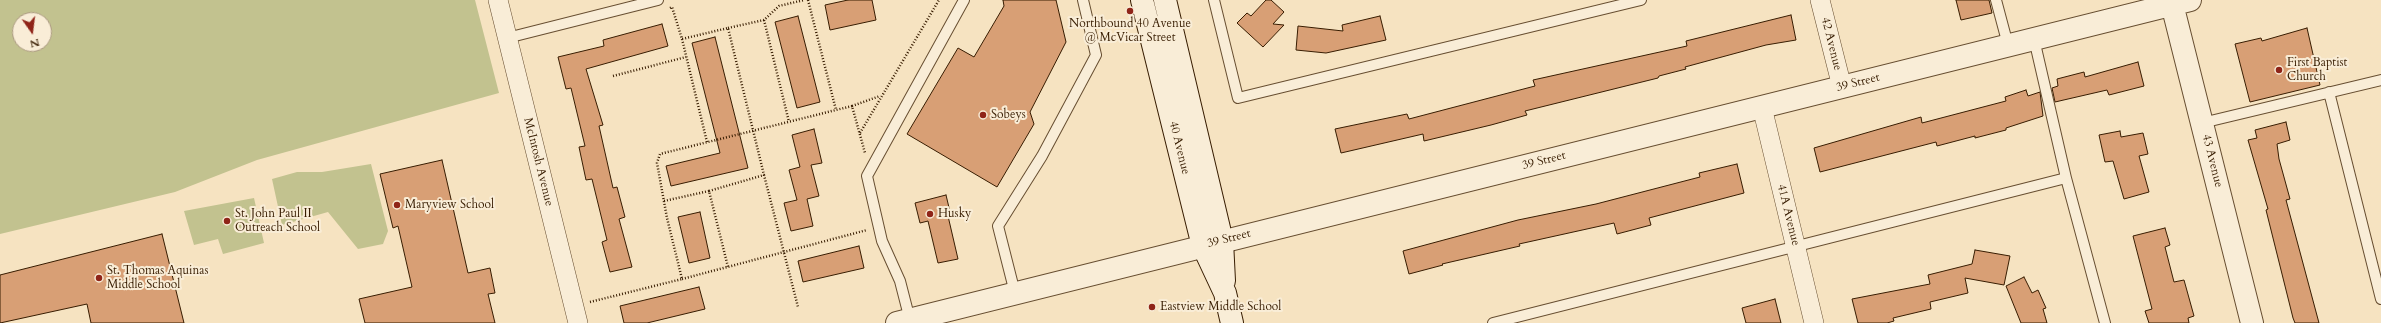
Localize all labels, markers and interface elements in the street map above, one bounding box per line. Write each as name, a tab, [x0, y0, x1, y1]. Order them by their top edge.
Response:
marker: Northbound 40 Avenue @ McVicar Street	[1125, 6, 1135, 16]
north arrow	[12, 12, 52, 52]
street label: 42 Avenue	[1817, 16, 1845, 72]
place label: Northbound 40 Avenue @ McVicar Street	[1069, 17, 1191, 45]
text: N	[28, 35, 41, 52]
place label: First Baptist Church	[2287, 56, 2347, 84]
marker: First Baptist Church	[2274, 65, 2284, 75]
street label: 39 Street	[1835, 71, 1881, 95]
place label: Sobeys	[991, 108, 1026, 122]
marker: Sobeys	[978, 110, 988, 120]
street label: McIntosh Avenue	[520, 116, 556, 208]
street label: 40 Avenue	[1165, 120, 1193, 176]
street label: 43 Avenue	[2198, 133, 2226, 189]
street label: 39 Street	[1521, 149, 1567, 173]
street label: 41A Avenue	[1773, 183, 1803, 247]
place label: Maryview School	[405, 198, 494, 212]
marker: Maryview School	[392, 200, 402, 210]
place label: St. John Paul II Outreach School	[235, 207, 320, 235]
place label: Husky	[938, 207, 971, 221]
marker: Husky	[925, 209, 935, 219]
marker: St. John Paul II Outreach School	[222, 216, 232, 226]
street label: 39 Street	[1206, 227, 1252, 251]
place label: St. Thomas Aquinas Middle School	[107, 264, 208, 292]
marker: St. Thomas Aquinas Middle School	[94, 273, 104, 283]
place label: Eastview Middle School	[1160, 300, 1281, 314]
marker: Eastview Middle School	[1147, 302, 1157, 312]

